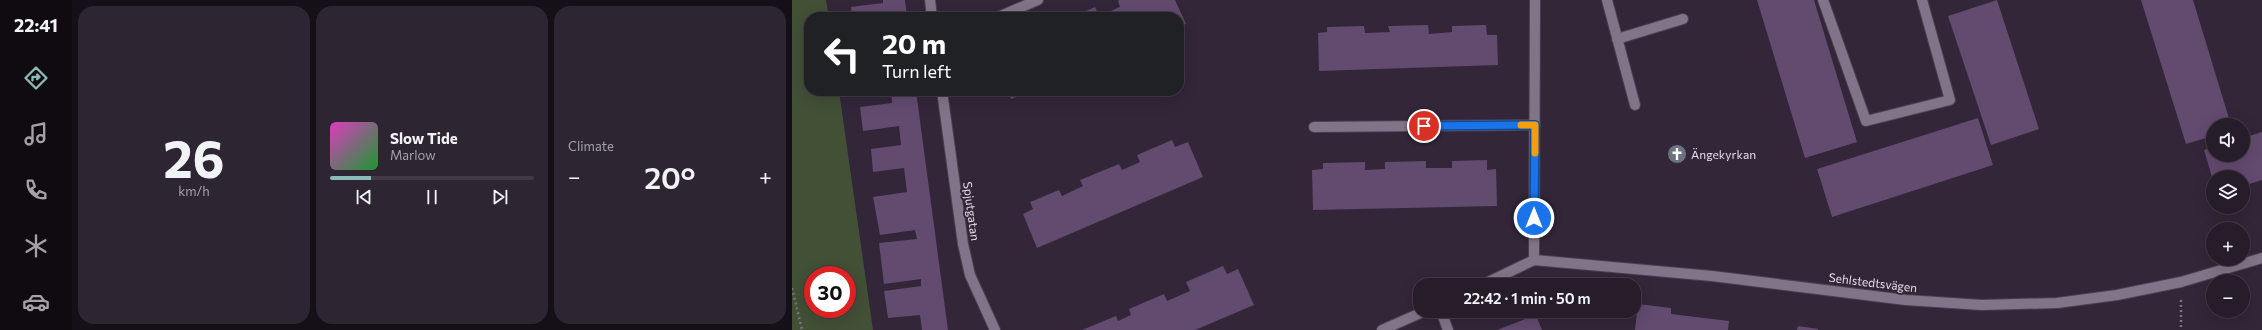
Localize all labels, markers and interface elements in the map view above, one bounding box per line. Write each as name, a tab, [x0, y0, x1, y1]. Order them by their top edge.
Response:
text: 22:41	[14, 14, 58, 36]
text: 20 m	[882, 26, 946, 60]
icon: left	[816, 28, 868, 80]
text: Turn left	[882, 60, 951, 82]
icon: directions	[22, 64, 50, 92]
pin	[1407, 109, 1441, 143]
icon: arrive	[1413, 115, 1435, 137]
map controls	[2206, 118, 2250, 318]
button: sound	[2206, 118, 2250, 162]
icon: music	[22, 120, 50, 148]
text: 26	[163, 125, 225, 189]
text: Slow Tide	[390, 129, 458, 147]
text: Climate	[568, 138, 614, 154]
church icon: Ängekyrkan	[1666, 143, 1688, 165]
text: Marlow	[390, 147, 436, 163]
place label: Ängekyrkan	[1691, 147, 1756, 161]
text: 20°	[644, 158, 695, 195]
text: −	[568, 163, 581, 190]
text: +	[759, 163, 772, 190]
button: layers	[2206, 170, 2250, 214]
icon: phone	[22, 176, 50, 204]
street label: Spjutgatan	[961, 181, 983, 241]
text: km/h	[178, 183, 210, 199]
icon: previous	[353, 186, 375, 208]
icon: pause	[421, 186, 443, 208]
icon: next	[489, 186, 511, 208]
position arrow	[1513, 197, 1555, 239]
button: +	[2206, 222, 2250, 266]
icon: climate	[22, 232, 50, 260]
speed limit sign: 30	[804, 266, 856, 318]
street label: Sehlstedtsvägen	[1828, 270, 1918, 294]
button: −	[2206, 274, 2250, 318]
icon: car	[22, 288, 50, 316]
text: 22:42 · 1 min · 50 m	[1463, 289, 1591, 307]

